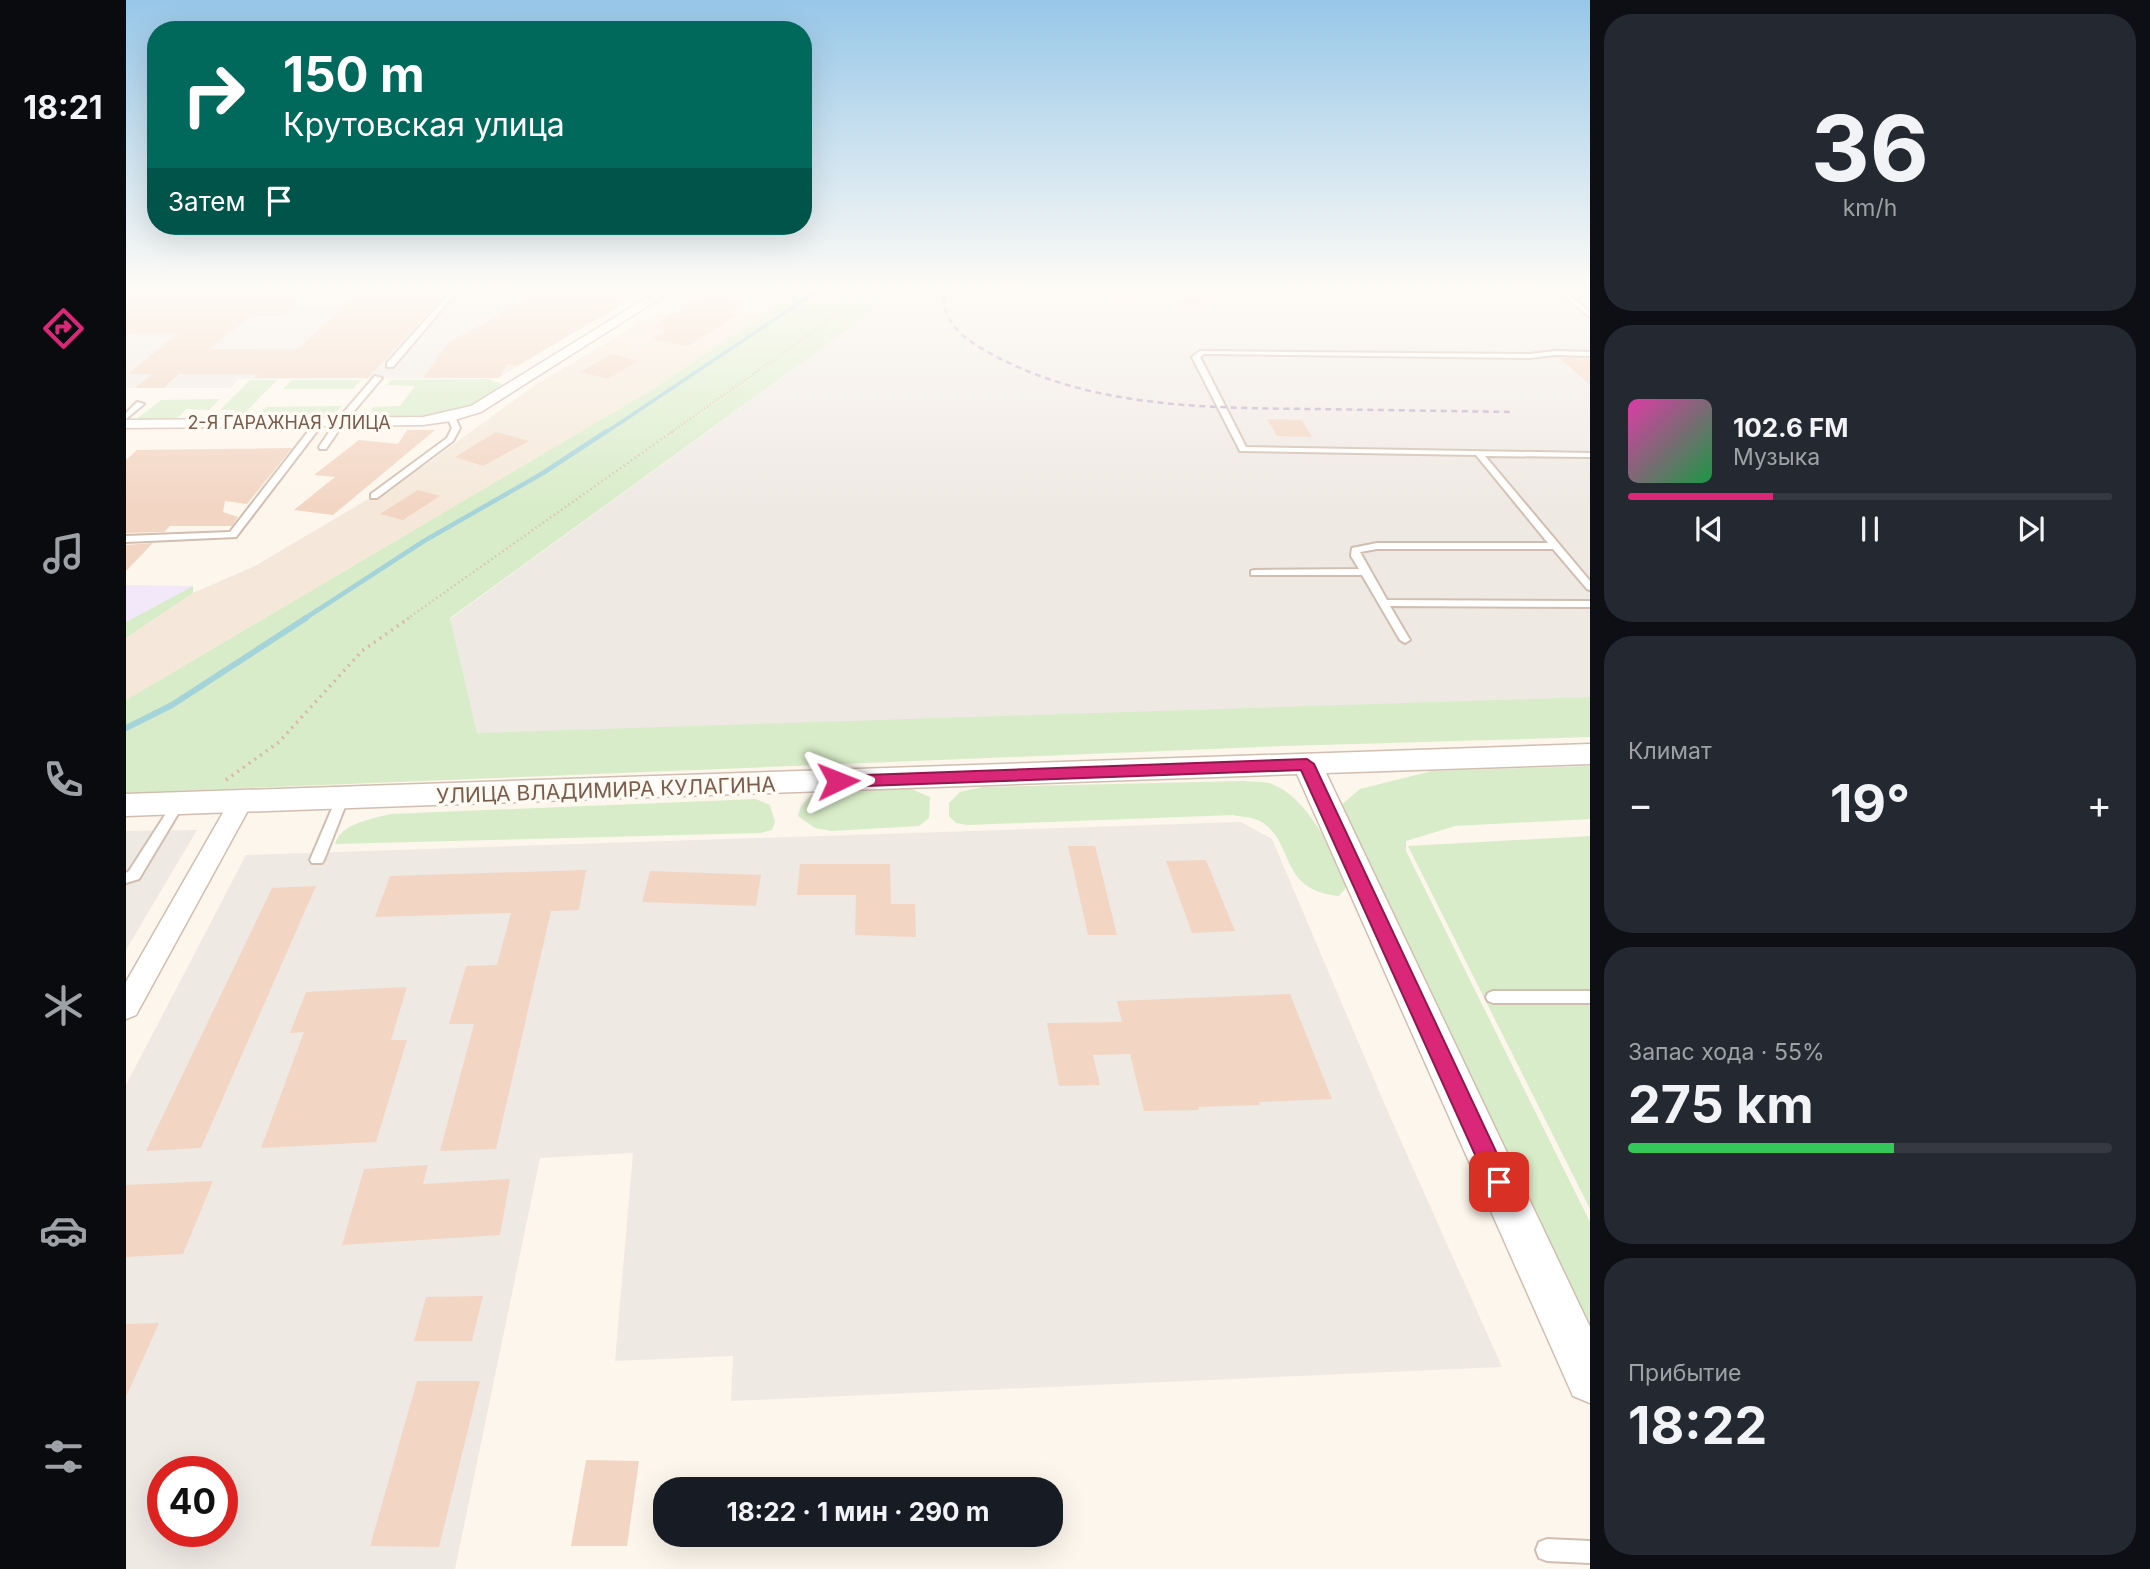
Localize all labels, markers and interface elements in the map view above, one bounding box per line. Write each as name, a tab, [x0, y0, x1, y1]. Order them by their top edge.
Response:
text: 150 m	[283, 45, 425, 104]
icon: right	[168, 49, 259, 140]
text: 18:21	[23, 88, 103, 127]
text: 36	[1811, 93, 1929, 203]
text: Крутовская улица	[283, 105, 565, 144]
icon: arrive	[260, 182, 298, 220]
text: Затем	[168, 186, 246, 217]
text: km/h	[1843, 194, 1897, 222]
icon: directions	[39, 304, 88, 353]
street label: 2-Я ГАРАЖНАЯ УЛИЦА	[187, 412, 391, 433]
text: 102.6 FM	[1733, 412, 1849, 443]
text: Музыка	[1733, 443, 1820, 471]
icon: previous	[1690, 510, 1728, 548]
icon: pause	[1851, 510, 1889, 548]
icon: next	[2012, 510, 2050, 548]
icon: music	[39, 529, 88, 578]
text: Климат	[1628, 737, 1712, 765]
position arrow	[801, 744, 875, 818]
icon: phone	[39, 755, 88, 804]
street label: УЛИЦА ВЛАДИМИРА КУЛАГИНА	[436, 772, 776, 808]
text: 19°	[1830, 772, 1910, 835]
text: −	[1628, 781, 1653, 827]
text: +	[2087, 781, 2112, 827]
icon: climate	[39, 981, 88, 1030]
text: Запас хода · 55%	[1628, 1038, 1824, 1066]
text: 275 km	[1628, 1073, 1814, 1136]
pin	[1469, 1152, 1529, 1212]
icon: arrive	[1480, 1163, 1518, 1201]
icon: car	[39, 1206, 88, 1255]
text: Прибытие	[1628, 1359, 1741, 1387]
text: 18:22	[1628, 1394, 1767, 1457]
icon: filters	[39, 1432, 88, 1481]
speed limit sign: 40	[147, 1456, 238, 1547]
text: 18:22 · 1 мин · 290 m	[726, 1496, 990, 1527]

